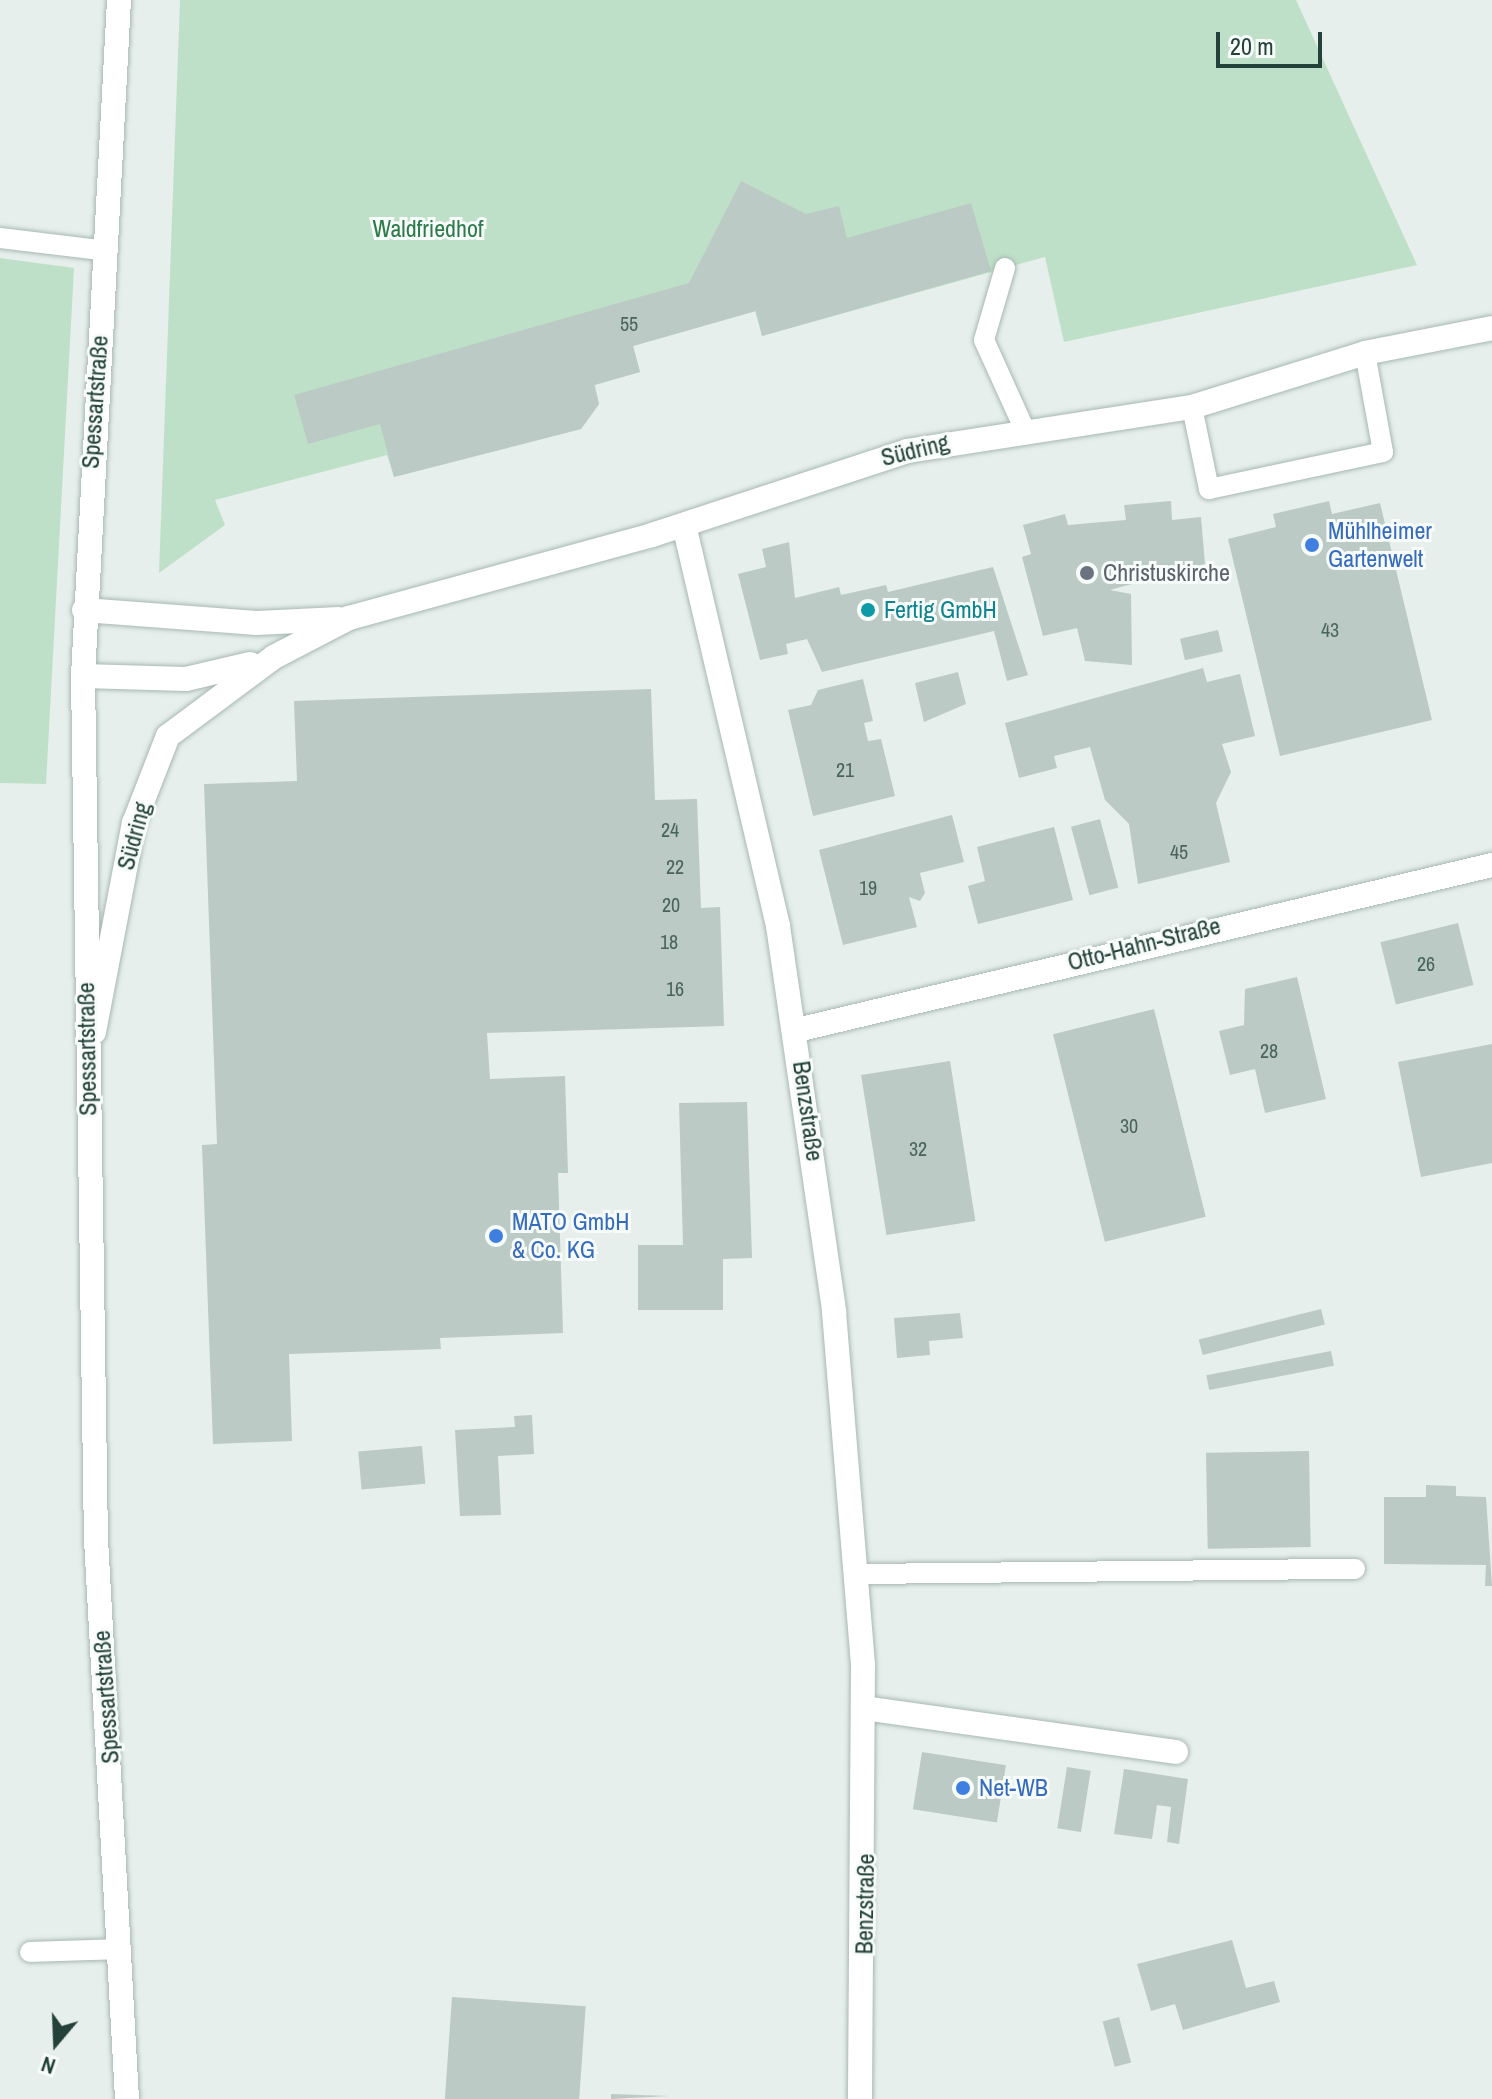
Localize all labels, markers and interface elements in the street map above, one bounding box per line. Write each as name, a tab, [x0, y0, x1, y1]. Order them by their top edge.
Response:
scale bar	[1220, 16, 1326, 66]
text: 20 m	[1230, 30, 1274, 62]
park label: Waldfriedhof	[373, 215, 483, 243]
house number: 55	[620, 311, 638, 335]
street label: Spessartstraße	[76, 334, 114, 470]
street label: Südring	[878, 428, 952, 472]
place label: Mühlheimer Gartenwelt	[1328, 517, 1432, 573]
marker: Mühlheimer Gartenwelt	[1303, 536, 1321, 554]
place label: Christuskirche	[1103, 559, 1230, 587]
marker: Christuskirche	[1078, 564, 1096, 582]
place label: Fertig GmbH	[884, 596, 997, 624]
marker: Fertig GmbH	[859, 601, 877, 619]
house number: 43	[1321, 617, 1339, 641]
house number: 21	[836, 757, 854, 781]
street label: Südring	[111, 799, 157, 873]
house number: 24	[661, 817, 679, 841]
house number: 45	[1170, 839, 1188, 863]
house number: 22	[666, 854, 684, 878]
house number: 19	[859, 875, 877, 899]
house number: 20	[662, 892, 680, 916]
street label: Otto-Hahn-Straße	[1065, 911, 1223, 977]
house number: 18	[660, 929, 678, 953]
house number: 26	[1417, 951, 1435, 975]
house number: 16	[666, 976, 684, 1000]
street label: Spessartstraße	[71, 982, 103, 1116]
house number: 28	[1260, 1038, 1278, 1062]
street label: Benzstraße	[787, 1059, 829, 1163]
house number: 30	[1120, 1113, 1138, 1137]
house number: 32	[909, 1136, 927, 1160]
place label: MATO GmbH & Co. KG	[512, 1208, 629, 1264]
marker: MATO GmbH & Co. KG	[487, 1227, 505, 1245]
street label: Spessartstraße	[87, 1629, 125, 1765]
place label: Net-WB	[979, 1774, 1048, 1802]
marker: Net-WB	[954, 1779, 972, 1797]
street label: Benzstraße	[850, 1853, 880, 1955]
north arrow	[16, 2003, 96, 2083]
text: N	[37, 2049, 59, 2082]

